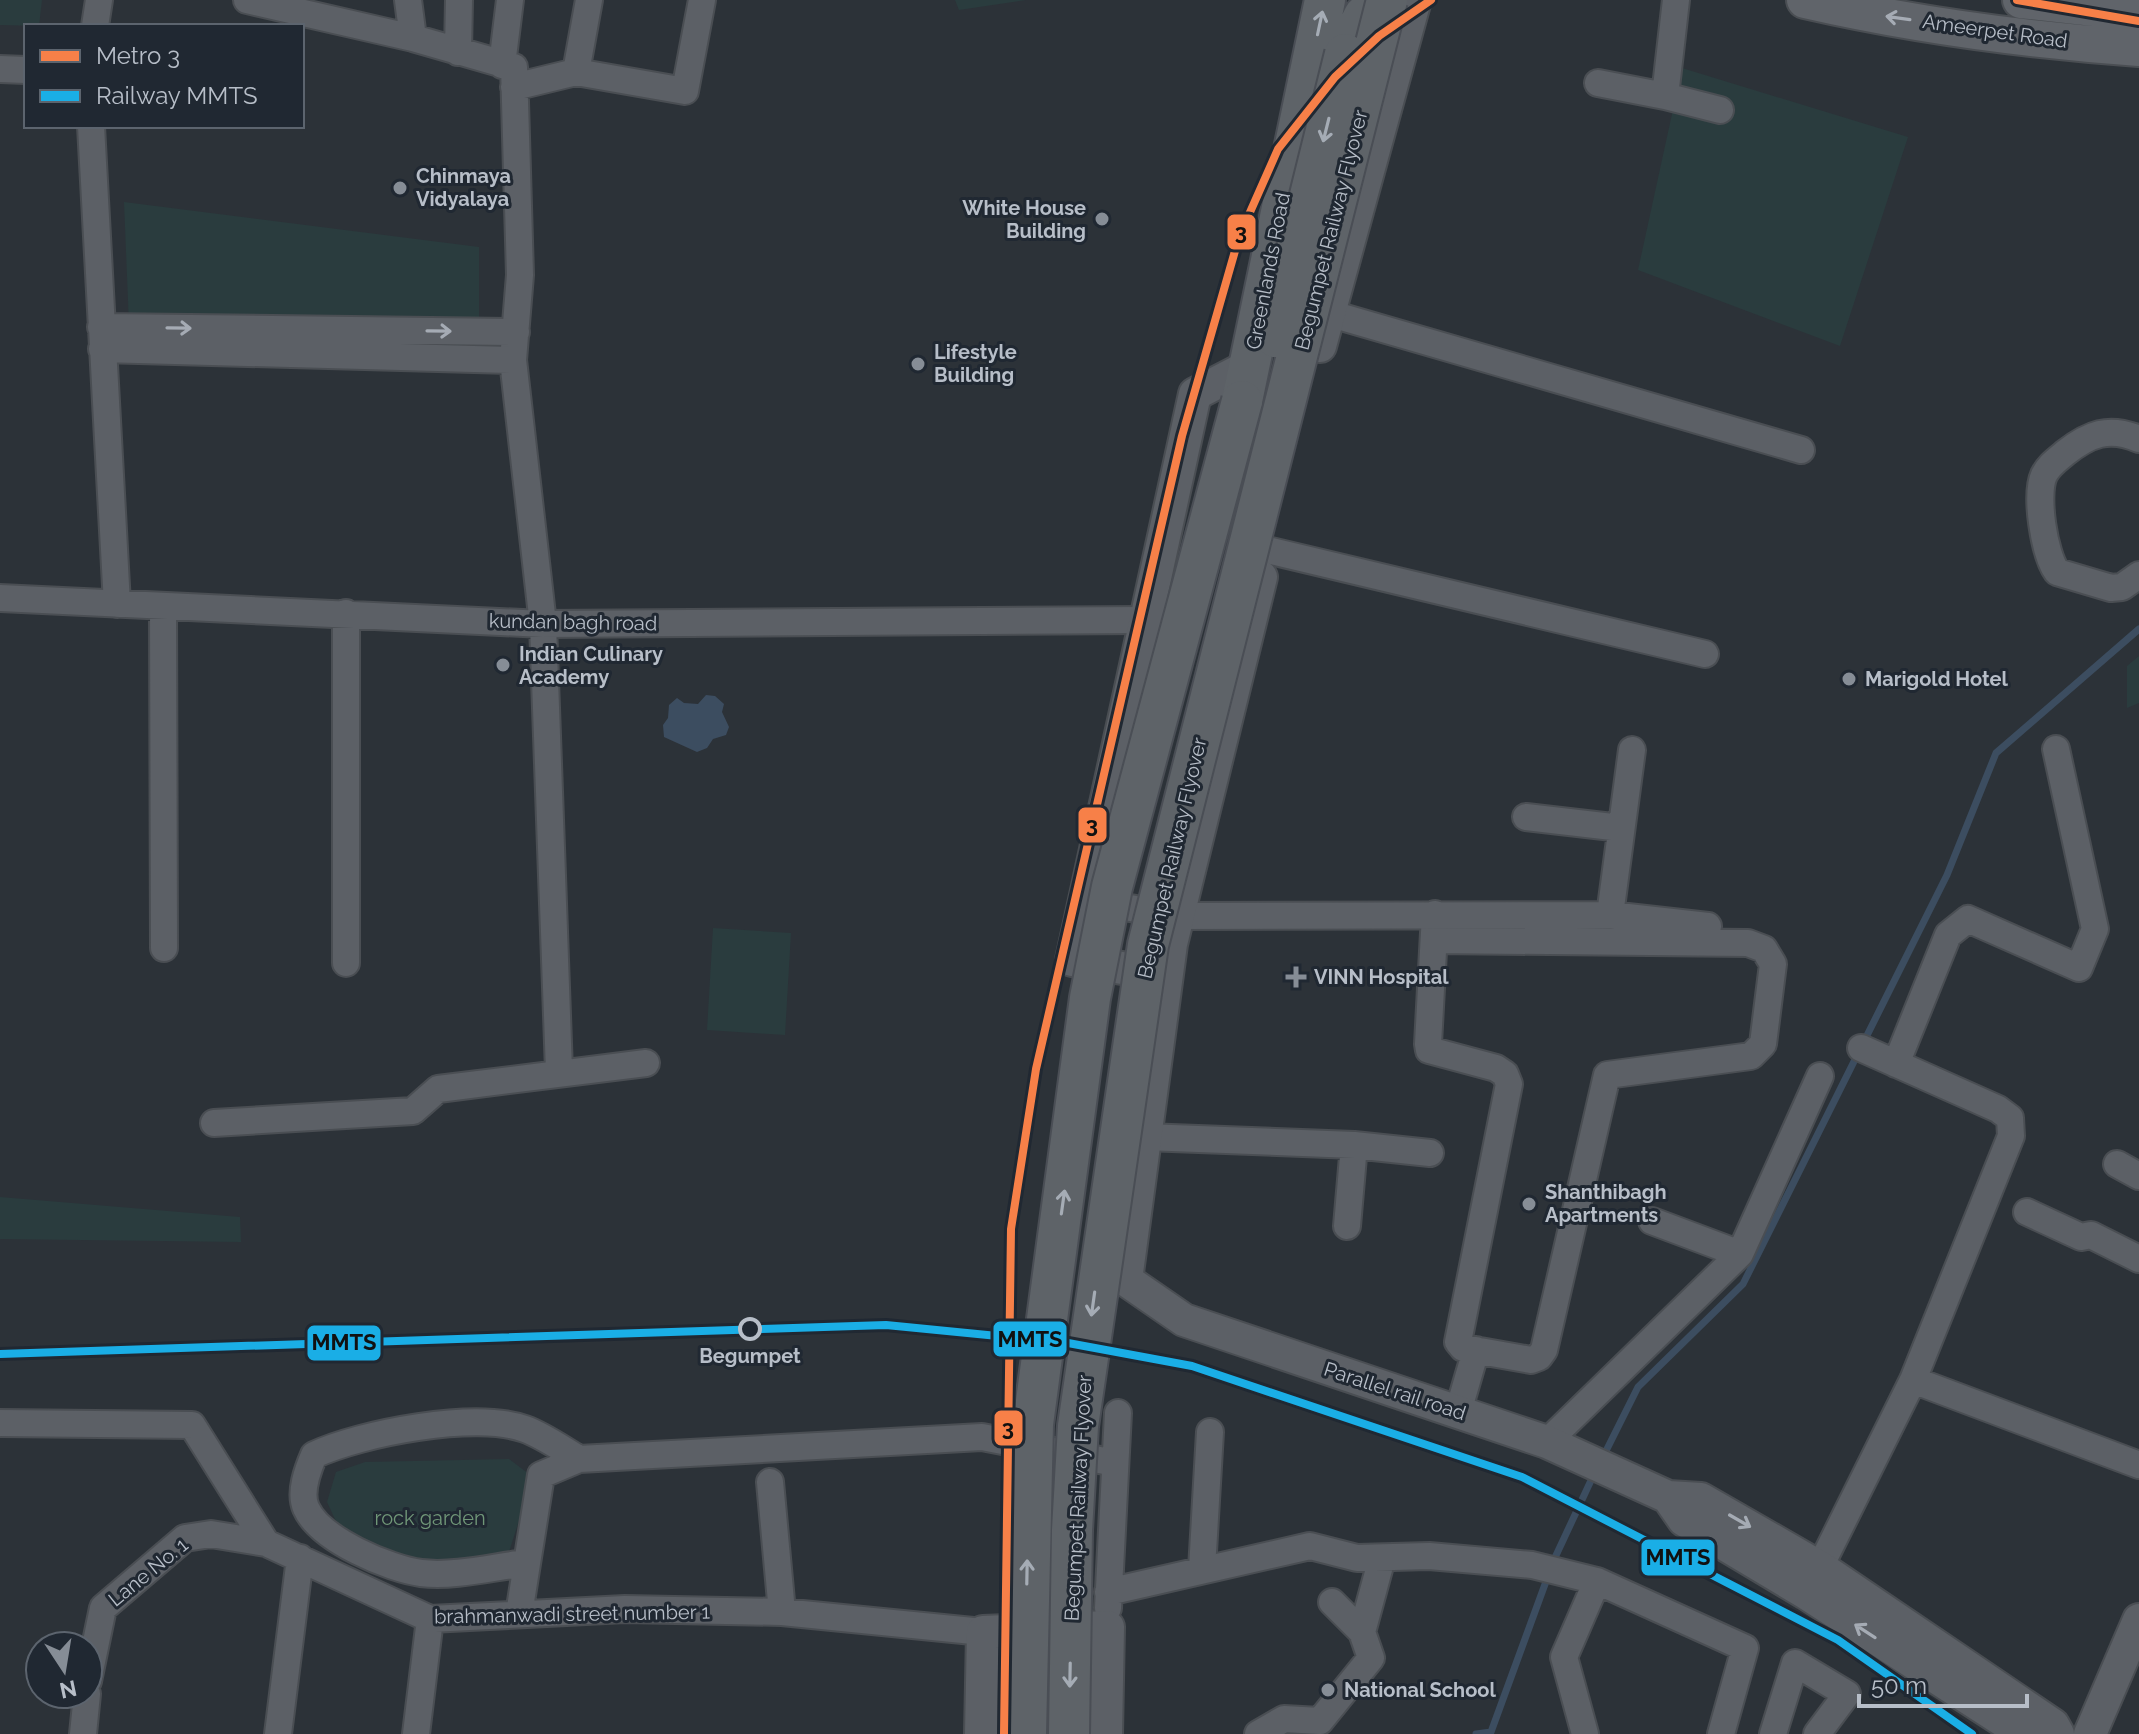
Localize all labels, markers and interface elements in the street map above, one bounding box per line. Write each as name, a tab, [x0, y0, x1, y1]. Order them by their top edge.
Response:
street label: Ameerpet Road	[1921, 9, 2069, 53]
one-way arrow	[1886, 10, 1911, 25]
one-way arrow	[1313, 11, 1328, 37]
legend	[24, 24, 304, 128]
text: Metro 3	[96, 41, 180, 70]
text: Railway MMTS	[96, 81, 258, 110]
street label: Begumpet Railway Flyover	[1290, 107, 1372, 353]
one-way arrow	[1318, 116, 1333, 142]
place label: Chinmaya Vidyalaya	[416, 164, 511, 211]
marker: Chinmaya Vidyalaya	[391, 179, 409, 197]
street label: Greenlands Road	[1241, 191, 1295, 351]
place label: White House Building	[962, 196, 1086, 243]
marker: White House Building	[1093, 210, 1111, 228]
line badge: 3	[1226, 213, 1257, 251]
text: 3	[1235, 219, 1247, 245]
one-way arrow	[165, 320, 192, 336]
one-way arrow	[425, 324, 452, 339]
place label: Lifestyle Building	[934, 340, 1017, 387]
marker: Lifestyle Building	[909, 355, 927, 373]
street label: kundan bagh road	[489, 609, 657, 635]
place label: Indian Culinary Academy	[519, 642, 663, 689]
marker: Indian Culinary Academy	[494, 656, 512, 674]
place label: Marigold Hotel	[1865, 667, 2009, 691]
marker: Marigold Hotel	[1840, 670, 1858, 688]
street label: Begumpet Railway Flyover	[1133, 735, 1211, 981]
line badge: 3	[1077, 806, 1108, 844]
text: 3	[1086, 812, 1098, 838]
place label: VINN Hospital	[1314, 965, 1449, 989]
marker: VINN Hospital	[1285, 966, 1307, 988]
place label: Shanthibagh Apartments	[1545, 1180, 1667, 1227]
one-way arrow	[1056, 1190, 1071, 1215]
marker: Shanthibagh Apartments	[1520, 1195, 1538, 1213]
one-way arrow	[1085, 1291, 1100, 1316]
marker: Begumpet	[739, 1318, 761, 1340]
line badge: MMTS	[992, 1320, 1068, 1358]
line badge: MMTS	[306, 1324, 382, 1362]
text: MMTS	[997, 1326, 1063, 1352]
text: MMTS	[311, 1329, 377, 1355]
place label: Begumpet	[699, 1344, 801, 1368]
street label: Parallel rail road	[1321, 1357, 1469, 1425]
street label: Begumpet Railway Flyover	[1060, 1374, 1096, 1622]
line badge: 3	[993, 1409, 1024, 1447]
text: 3	[1002, 1415, 1014, 1441]
park label: rock garden	[374, 1506, 486, 1530]
one-way arrow	[1728, 1513, 1751, 1529]
street label: Lane No. 1	[103, 1532, 193, 1611]
line badge: MMTS	[1640, 1538, 1716, 1577]
text: MMTS	[1645, 1544, 1711, 1570]
one-way arrow	[1020, 1559, 1035, 1586]
street label: brahmanwadi street number 1	[434, 1600, 711, 1628]
one-way arrow	[1854, 1622, 1877, 1638]
north arrow	[24, 1630, 104, 1710]
scale bar	[1859, 1658, 2027, 1708]
one-way arrow	[1062, 1661, 1078, 1688]
text: 50 m	[1871, 1671, 1927, 1700]
text: N	[57, 1675, 79, 1704]
place label: National School	[1344, 1678, 1496, 1702]
marker: National School	[1319, 1681, 1337, 1699]

